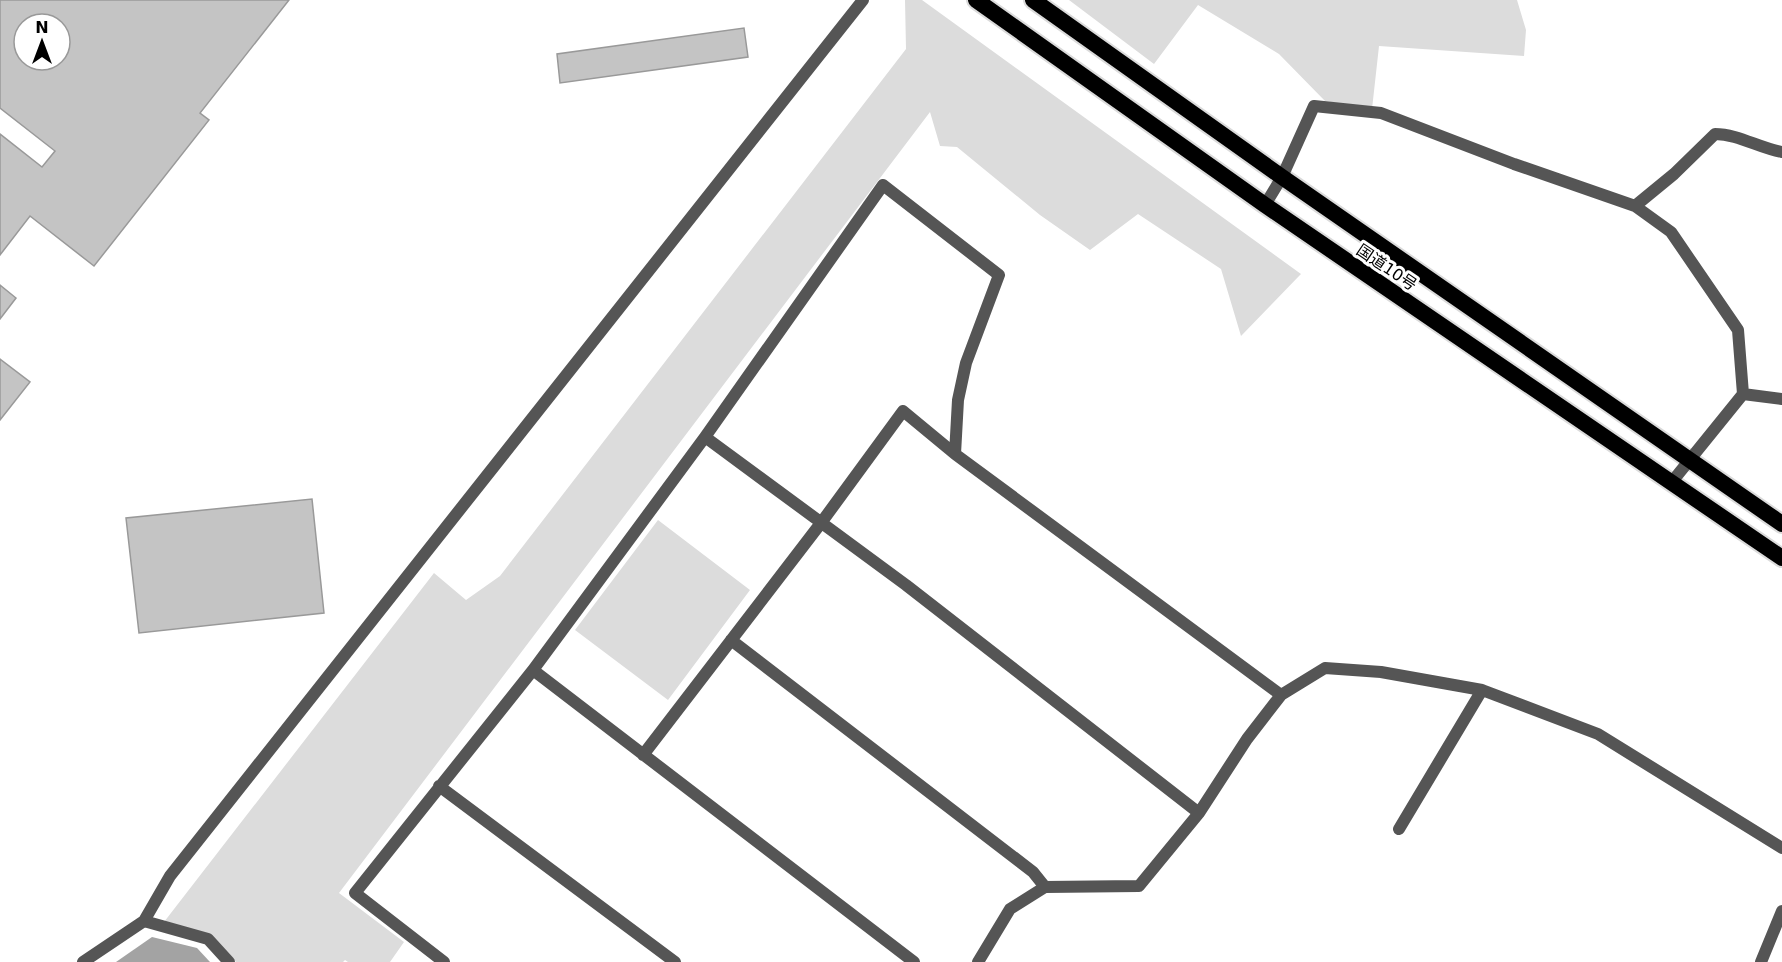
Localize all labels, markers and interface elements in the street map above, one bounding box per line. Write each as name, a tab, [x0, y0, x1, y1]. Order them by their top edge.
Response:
north arrow	[12, 12, 72, 72]
text: N	[35, 18, 49, 37]
street label: 国道10号	[1353, 240, 1420, 294]

